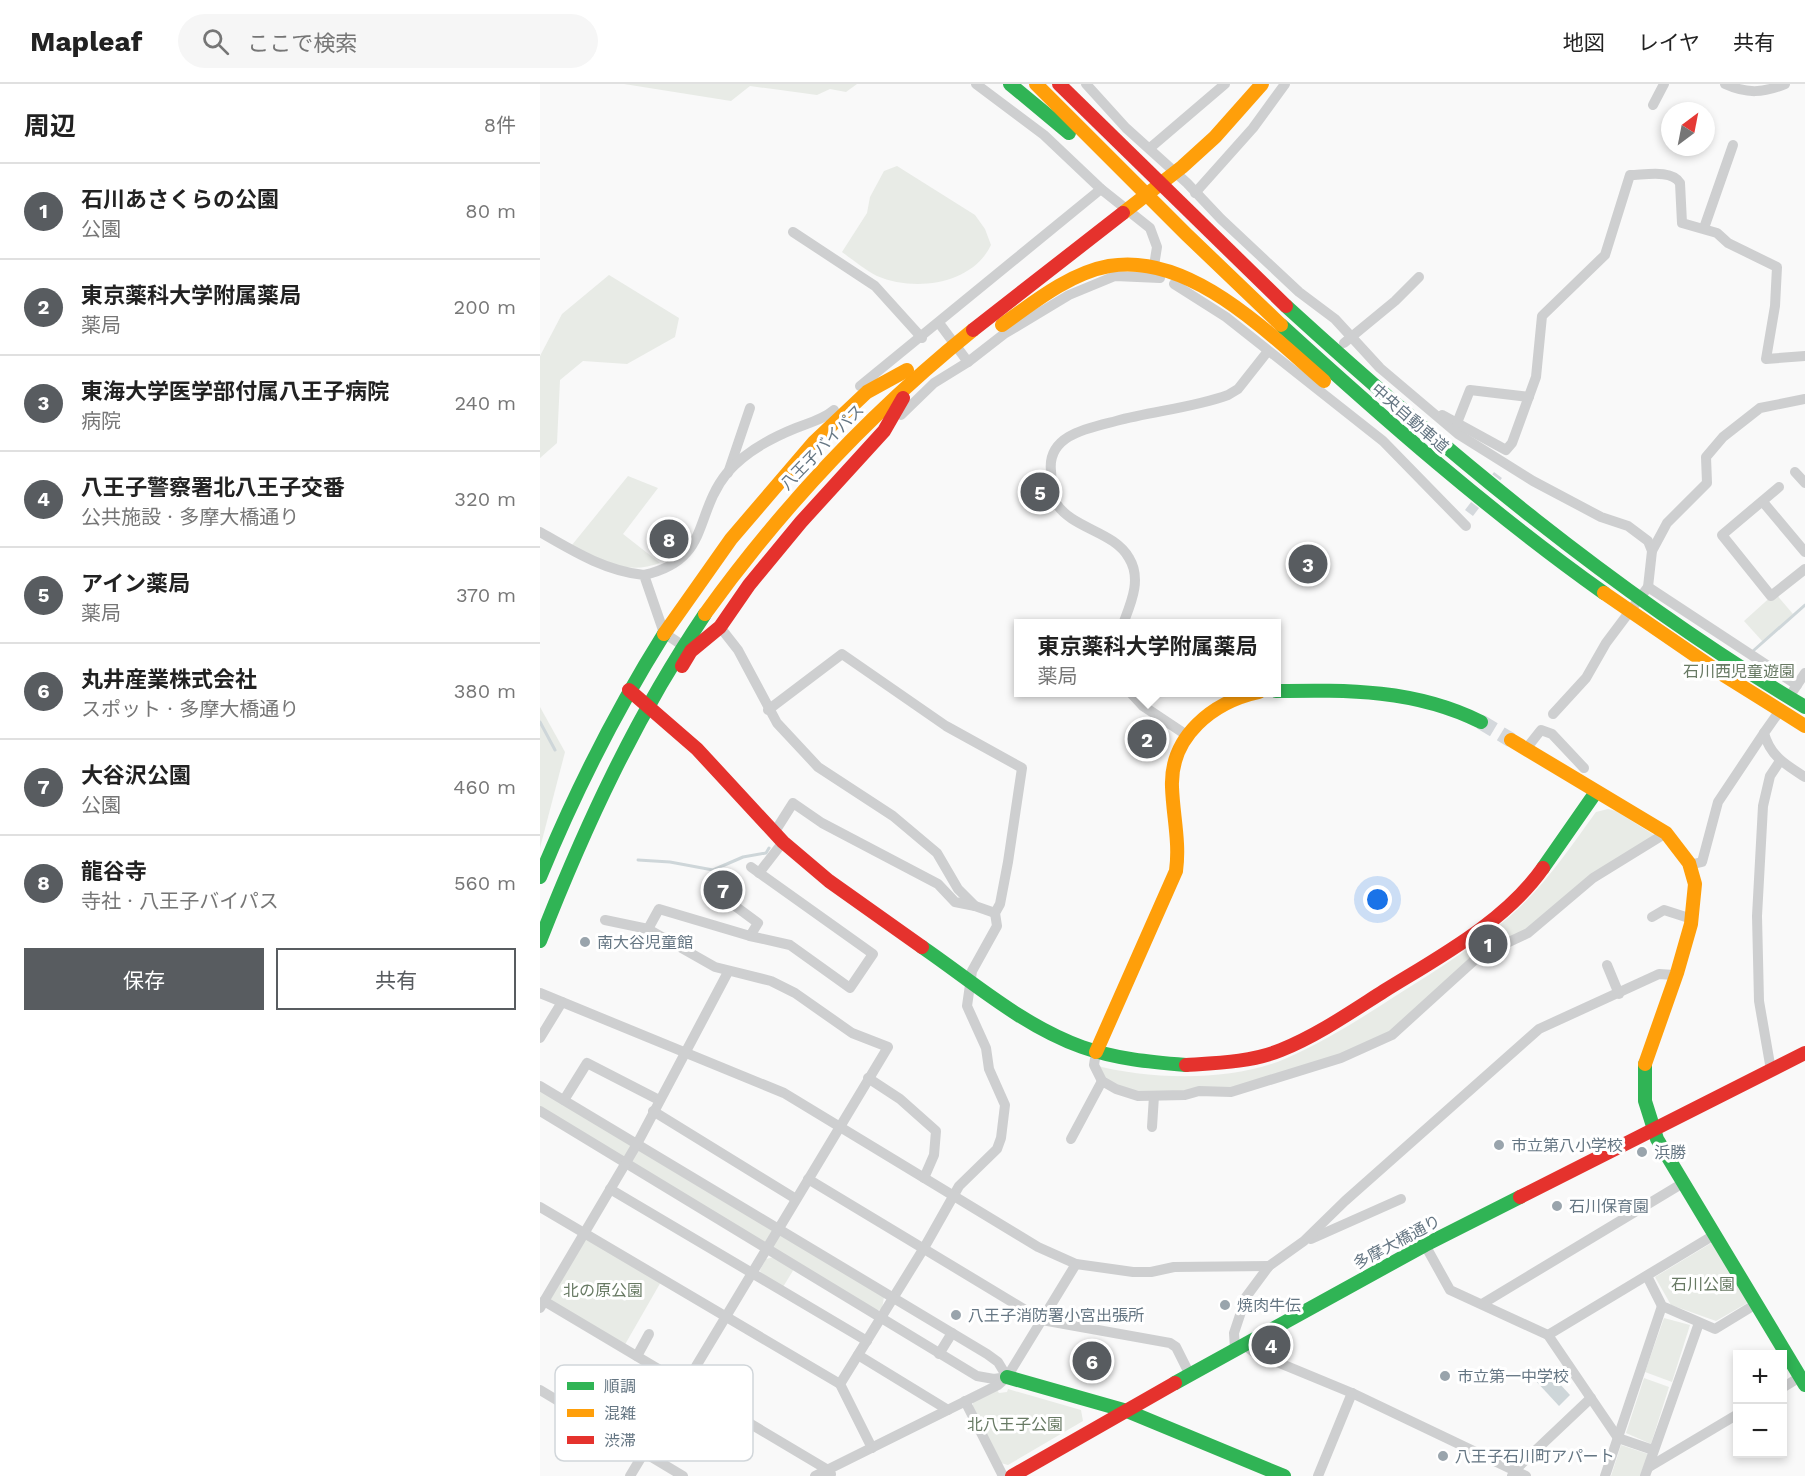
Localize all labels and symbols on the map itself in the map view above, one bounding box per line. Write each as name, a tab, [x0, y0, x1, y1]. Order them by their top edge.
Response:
north arrow	[1661, 102, 1715, 156]
street label: 中央自動車道	[1368, 379, 1452, 457]
street label: 八王子バイパス	[776, 400, 868, 494]
pin: 5	[1020, 470, 1060, 514]
pin: 8	[650, 516, 688, 562]
pin: 3	[1288, 542, 1328, 586]
park label: 石川西児童遊園	[1683, 662, 1795, 681]
pin: 2	[1128, 716, 1166, 762]
pin: 7	[704, 868, 742, 912]
your location	[1363, 885, 1392, 914]
pin: 1	[1468, 922, 1508, 966]
place label: 南大谷児童館	[597, 933, 693, 952]
marker: 南大谷児童館	[578, 935, 592, 949]
place label: 市立第八小学校	[1511, 1136, 1623, 1155]
marker: 市立第八小学校	[1492, 1138, 1506, 1152]
place label: 浜勝	[1654, 1143, 1686, 1162]
marker: 浜勝	[1635, 1145, 1649, 1159]
place label: 石川保育園	[1569, 1197, 1649, 1216]
marker: 石川保育園	[1550, 1199, 1564, 1213]
street label: 多摩大橋通り	[1350, 1211, 1444, 1273]
park label: 石川公園	[1671, 1275, 1735, 1294]
park label: 北の原公園	[563, 1281, 643, 1300]
place label: 焼肉牛伝	[1237, 1296, 1301, 1315]
marker: 焼肉牛伝	[1218, 1298, 1232, 1312]
place label: 八王子消防署小宮出張所	[968, 1306, 1144, 1325]
marker: 八王子消防署小宮出張所	[949, 1308, 963, 1322]
pin: 4	[1252, 1322, 1290, 1368]
pin: 6	[1072, 1338, 1112, 1384]
legend	[555, 1365, 753, 1461]
place label: 市立第一中学校	[1457, 1367, 1569, 1386]
marker: 市立第一中学校	[1438, 1369, 1452, 1383]
text: 順調	[604, 1377, 636, 1396]
text: 混雑	[604, 1404, 636, 1423]
park label: 北八王子公園	[967, 1415, 1063, 1434]
text: 渋滞	[604, 1431, 636, 1450]
place label: 八王子石川町アパート	[1455, 1447, 1615, 1466]
marker: 八王子石川町アパート	[1436, 1449, 1450, 1463]

